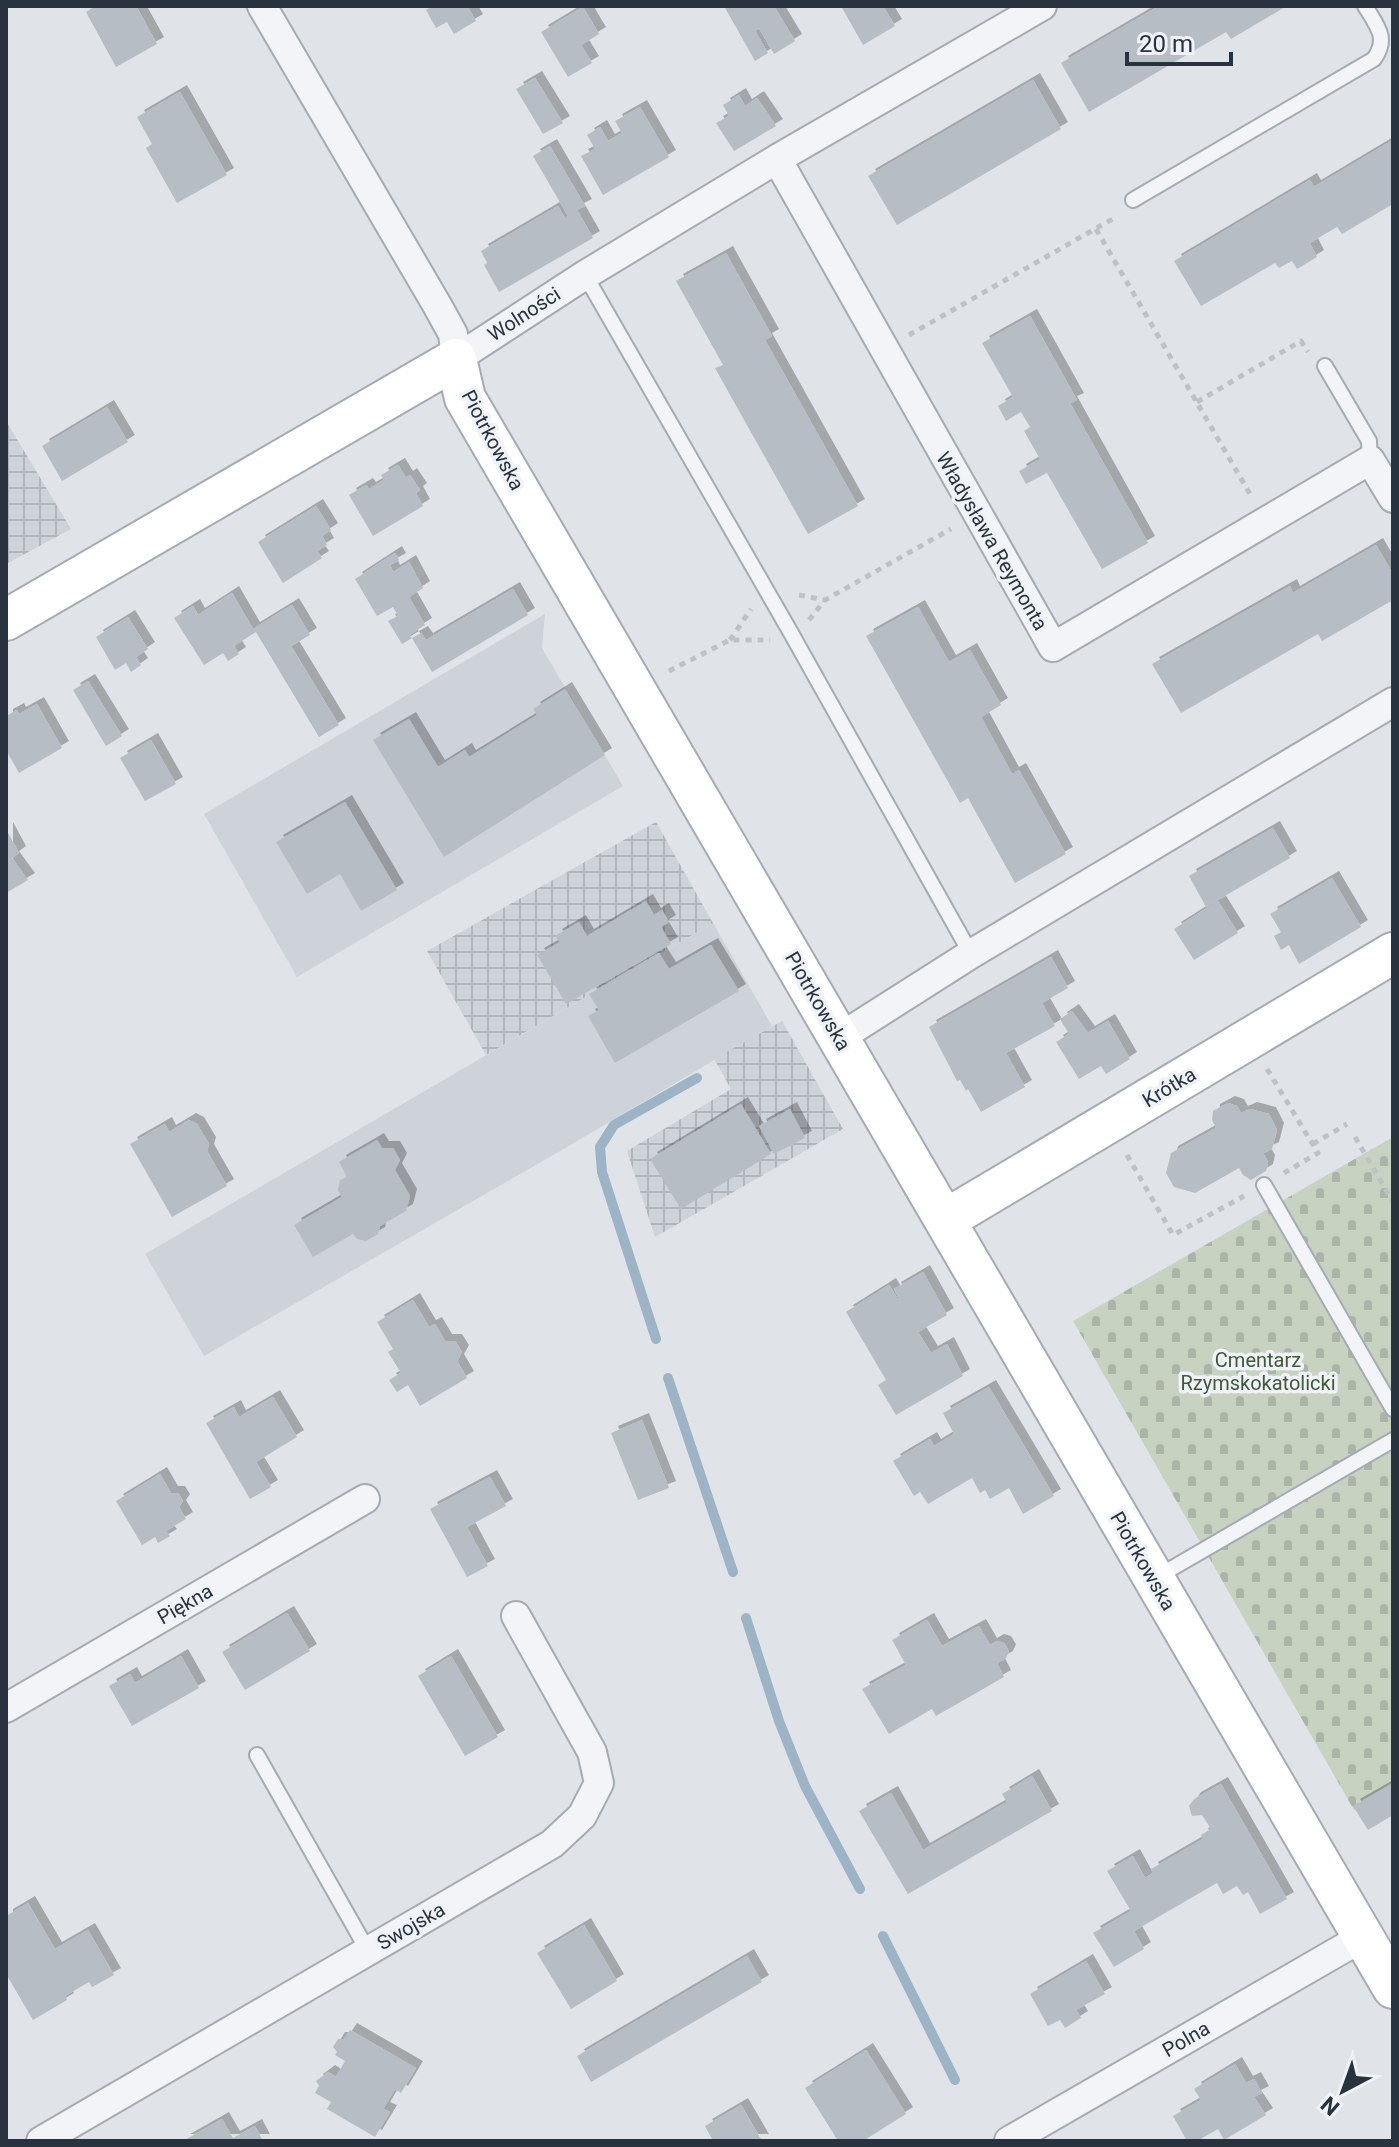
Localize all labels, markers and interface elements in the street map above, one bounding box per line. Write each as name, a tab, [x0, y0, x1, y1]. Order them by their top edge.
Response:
scale bar	[1127, 16, 1231, 66]
text: 20 m	[1139, 30, 1193, 58]
street label: Wolności	[483, 282, 565, 346]
street label: Piotrkowska	[457, 386, 529, 494]
street label: Władysława Reymonta	[931, 448, 1053, 634]
street label: Piotrkowska	[780, 947, 856, 1055]
street label: Krótka	[1138, 1062, 1200, 1112]
park label: Cmentarz Rzymskokatolicki	[1180, 1348, 1336, 1395]
street label: Piotrkowska	[1105, 1507, 1181, 1615]
street label: Piękna	[153, 1579, 217, 1629]
street label: Swojska	[373, 1897, 449, 1955]
street label: Polna	[1158, 2016, 1214, 2062]
north arrow	[1303, 2051, 1383, 2131]
text: N	[1316, 2091, 1344, 2120]

